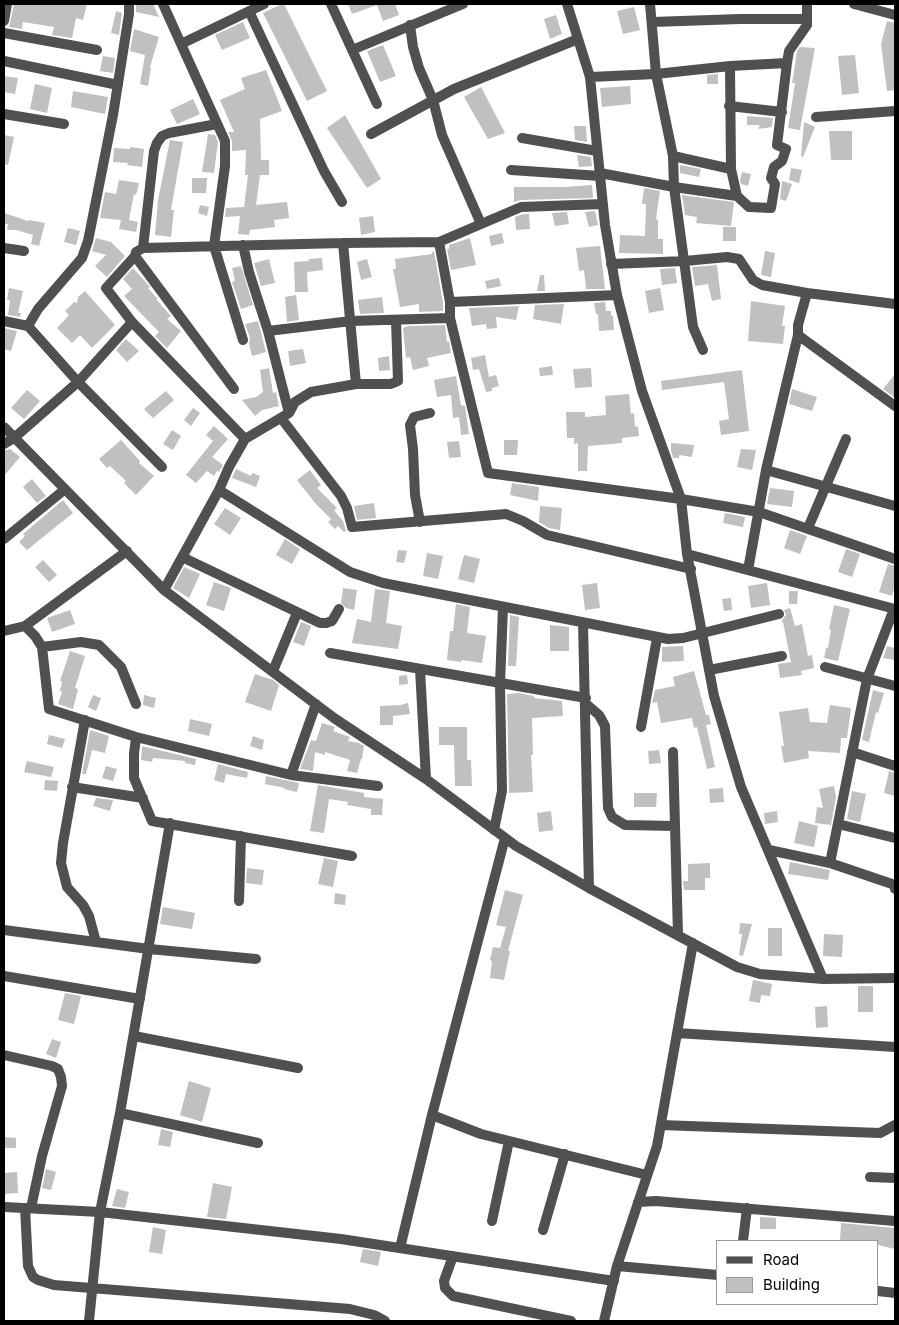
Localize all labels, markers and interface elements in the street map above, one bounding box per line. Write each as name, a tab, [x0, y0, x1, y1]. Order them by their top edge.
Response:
legend	[716, 1240, 879, 1305]
text: Road	[763, 1250, 799, 1269]
text: Building	[763, 1275, 820, 1294]

